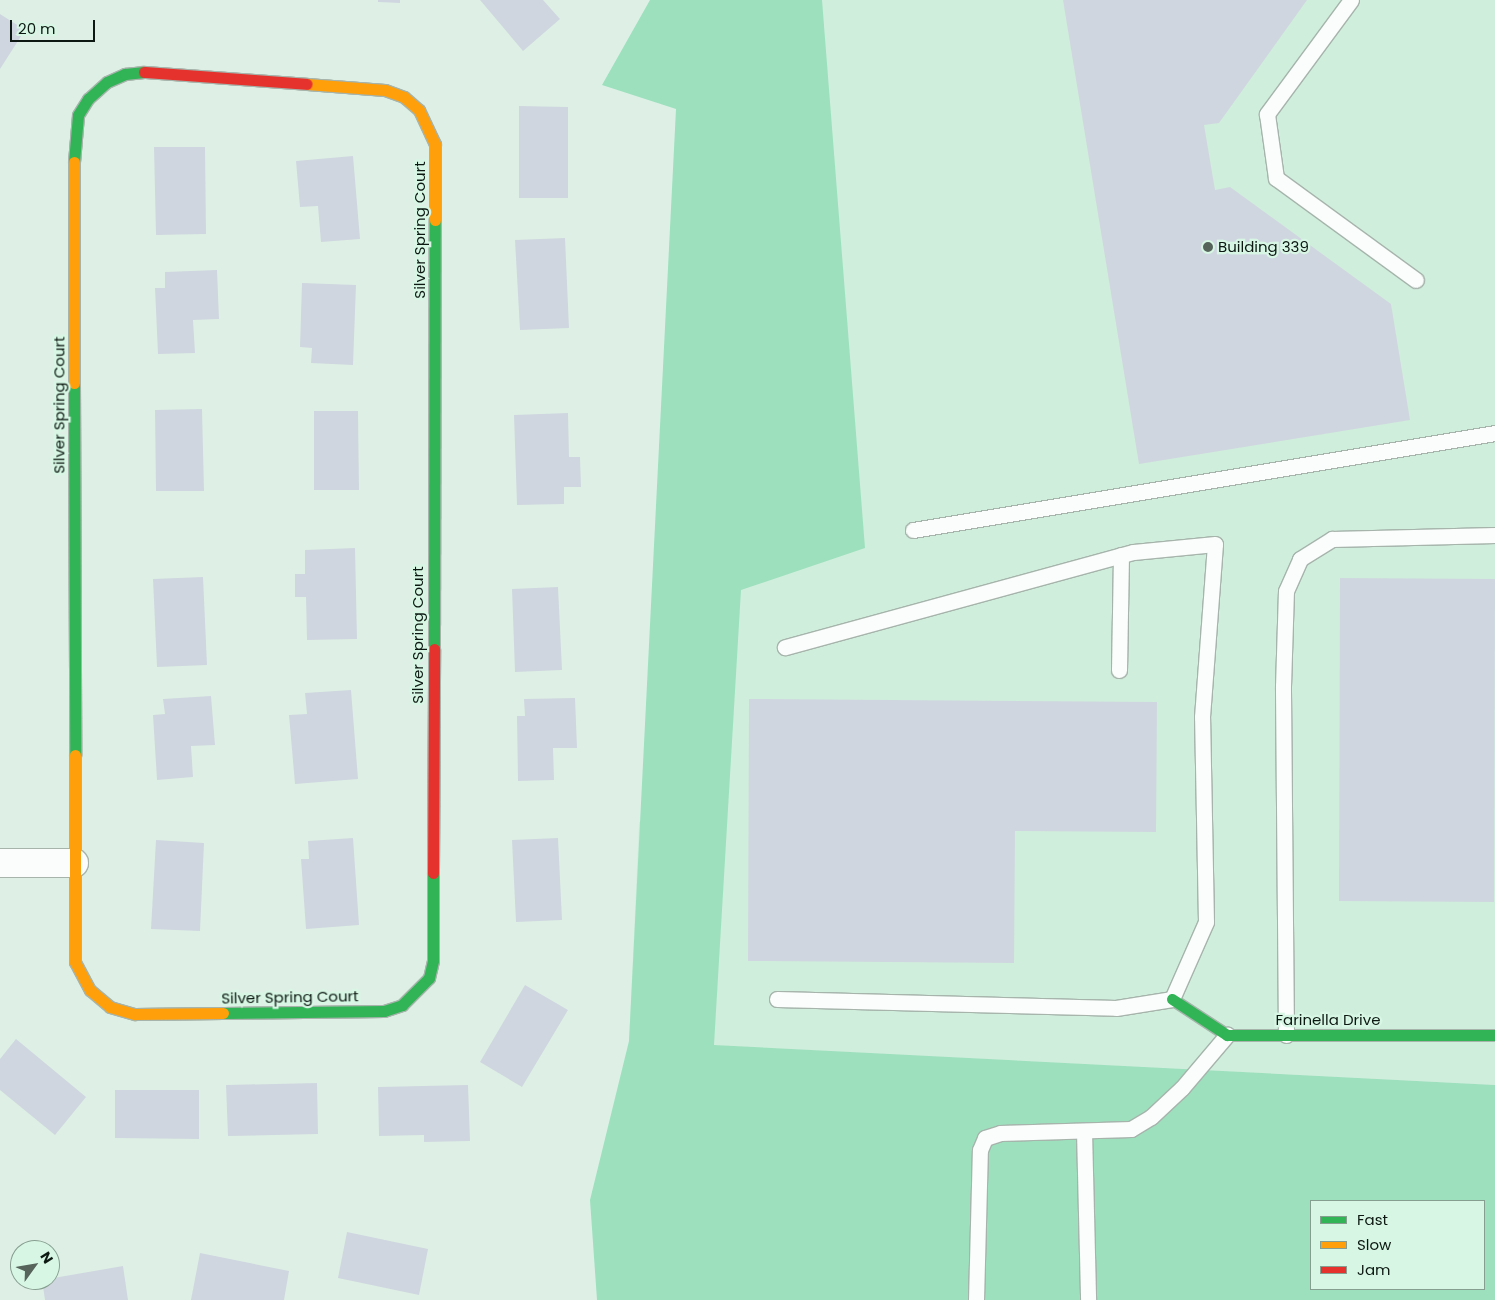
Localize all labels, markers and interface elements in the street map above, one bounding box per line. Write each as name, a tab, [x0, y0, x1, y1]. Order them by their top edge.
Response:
scale bar	[12, 10, 98, 42]
text: 20 m	[18, 18, 56, 39]
street label: Silver Spring Court	[411, 161, 429, 299]
place label: Building 339	[1218, 238, 1309, 256]
marker: Building 339	[1202, 241, 1214, 253]
street label: Silver Spring Court	[50, 336, 68, 474]
street label: Silver Spring Court	[409, 566, 427, 704]
street label: Silver Spring Court	[221, 987, 359, 1007]
street label: Farinella Drive	[1275, 1011, 1381, 1029]
legend	[1310, 1200, 1485, 1290]
text: Fast	[1357, 1209, 1388, 1230]
text: Slow	[1357, 1234, 1391, 1255]
north arrow	[10, 1240, 60, 1290]
text: N	[36, 1248, 58, 1267]
text: Jam	[1357, 1259, 1391, 1280]

